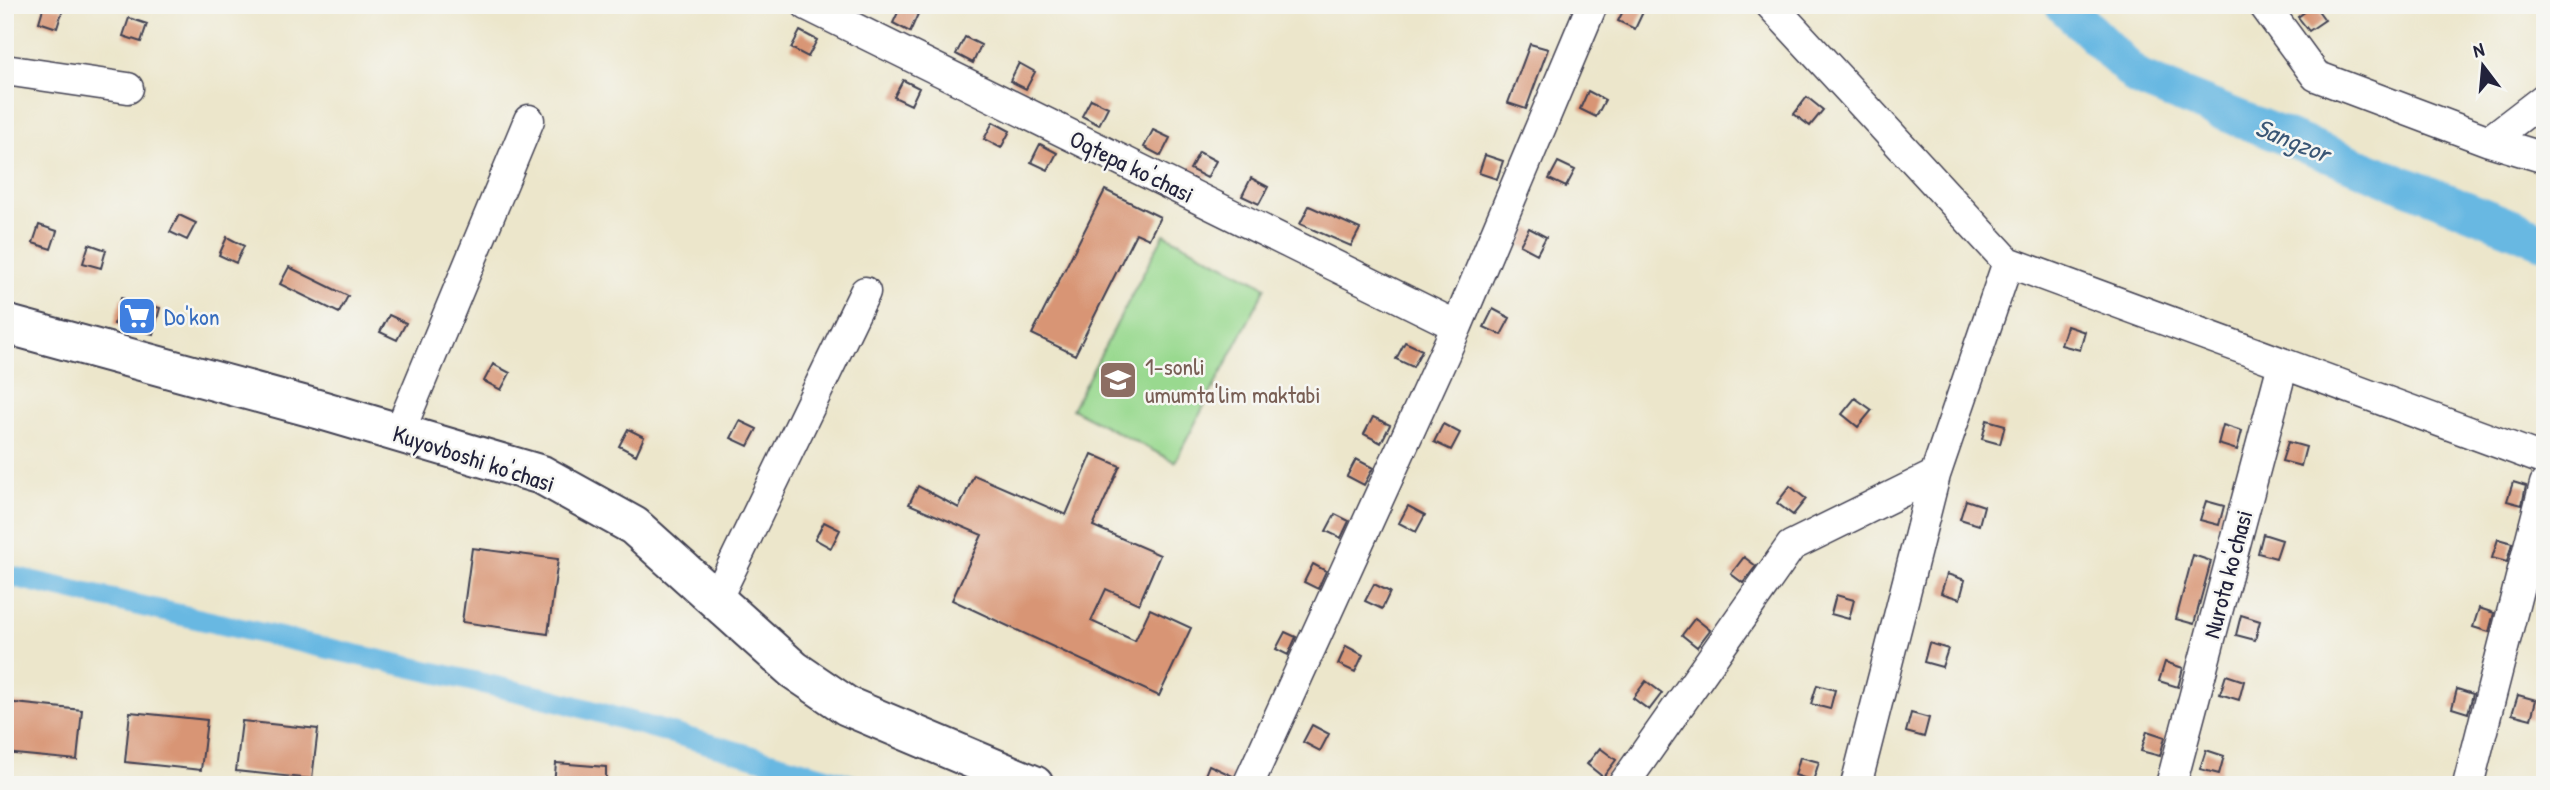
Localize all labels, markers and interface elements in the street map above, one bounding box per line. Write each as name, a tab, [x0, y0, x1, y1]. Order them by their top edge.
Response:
north arrow	[2448, 32, 2518, 102]
text: N	[2470, 36, 2487, 64]
water label: Sangzor	[2250, 109, 2338, 173]
street label: Oqtepa ko'chasi	[1065, 122, 1199, 210]
supermarket icon: Do'kon	[116, 295, 158, 337]
place label: Do'kon	[164, 300, 220, 332]
place label: 1-sonli umumta'lim maktabi	[1145, 350, 1321, 410]
school or university icon: 1-sonli umumta'lim maktabi	[1097, 359, 1139, 401]
street label: Kuyovboshi ko'chasi	[389, 417, 559, 499]
street label: Nurota ko'chasi	[2195, 506, 2259, 642]

